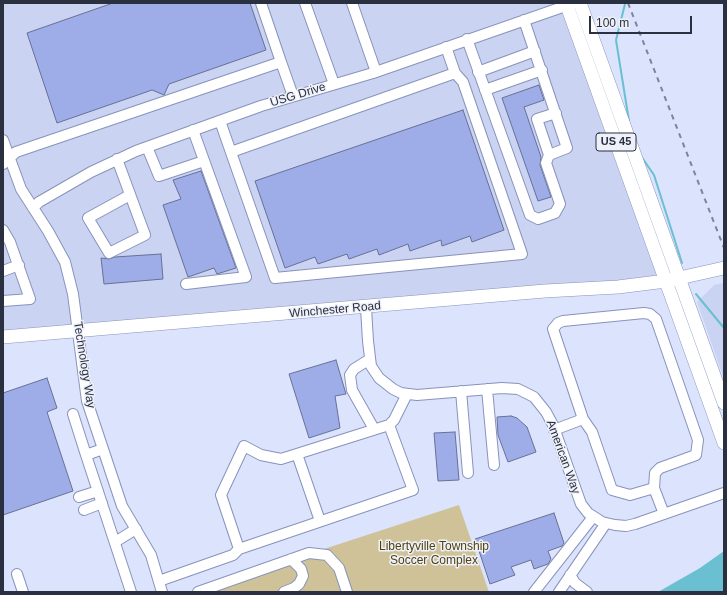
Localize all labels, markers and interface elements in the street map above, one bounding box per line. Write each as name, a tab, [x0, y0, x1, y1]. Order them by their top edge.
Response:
scale bar	[591, 8, 694, 34]
text: 100 m	[596, 16, 629, 30]
street label: USG Drive	[268, 80, 328, 110]
road number: US 45	[596, 133, 636, 151]
street label: Winchester Road	[289, 299, 381, 321]
street label: Technology Way	[70, 321, 98, 409]
street label: American Way	[543, 418, 583, 496]
park label: Libertyville Township Soccer Complex	[379, 540, 489, 568]

